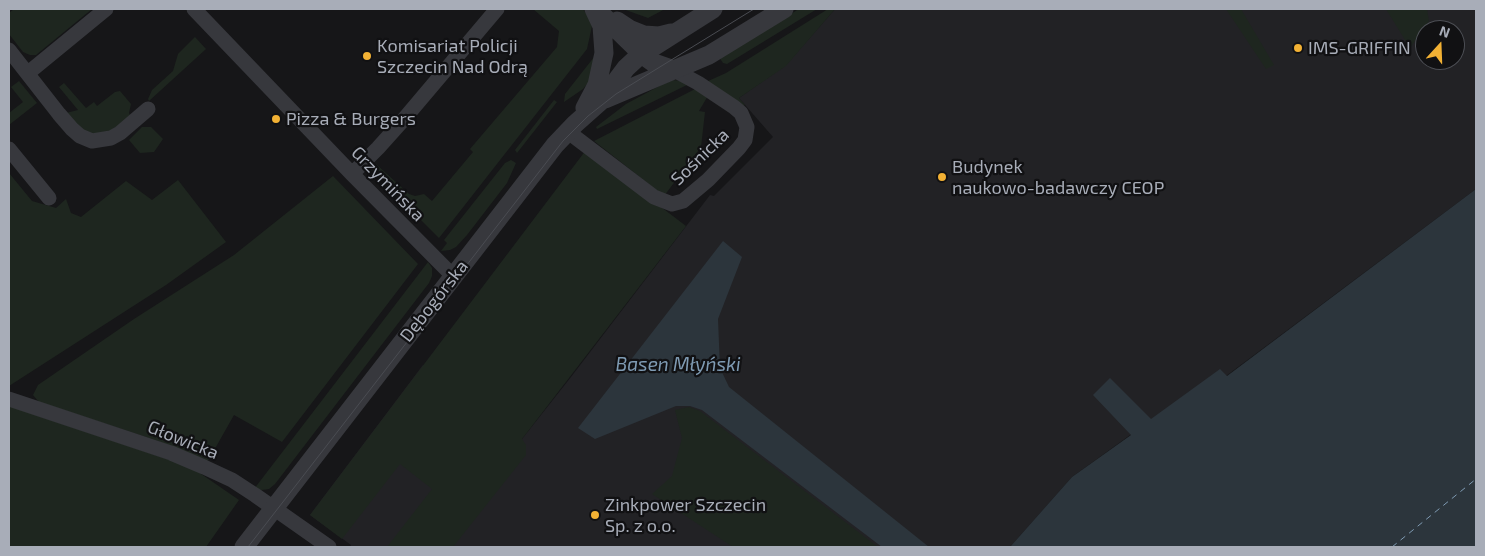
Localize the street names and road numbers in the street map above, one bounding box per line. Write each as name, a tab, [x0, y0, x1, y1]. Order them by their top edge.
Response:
street label: Sośnicka	[667, 124, 733, 190]
street label: Grzymińska	[347, 142, 429, 226]
street label: Dębogórska	[395, 256, 473, 346]
street label: Głowicka	[144, 416, 222, 464]

